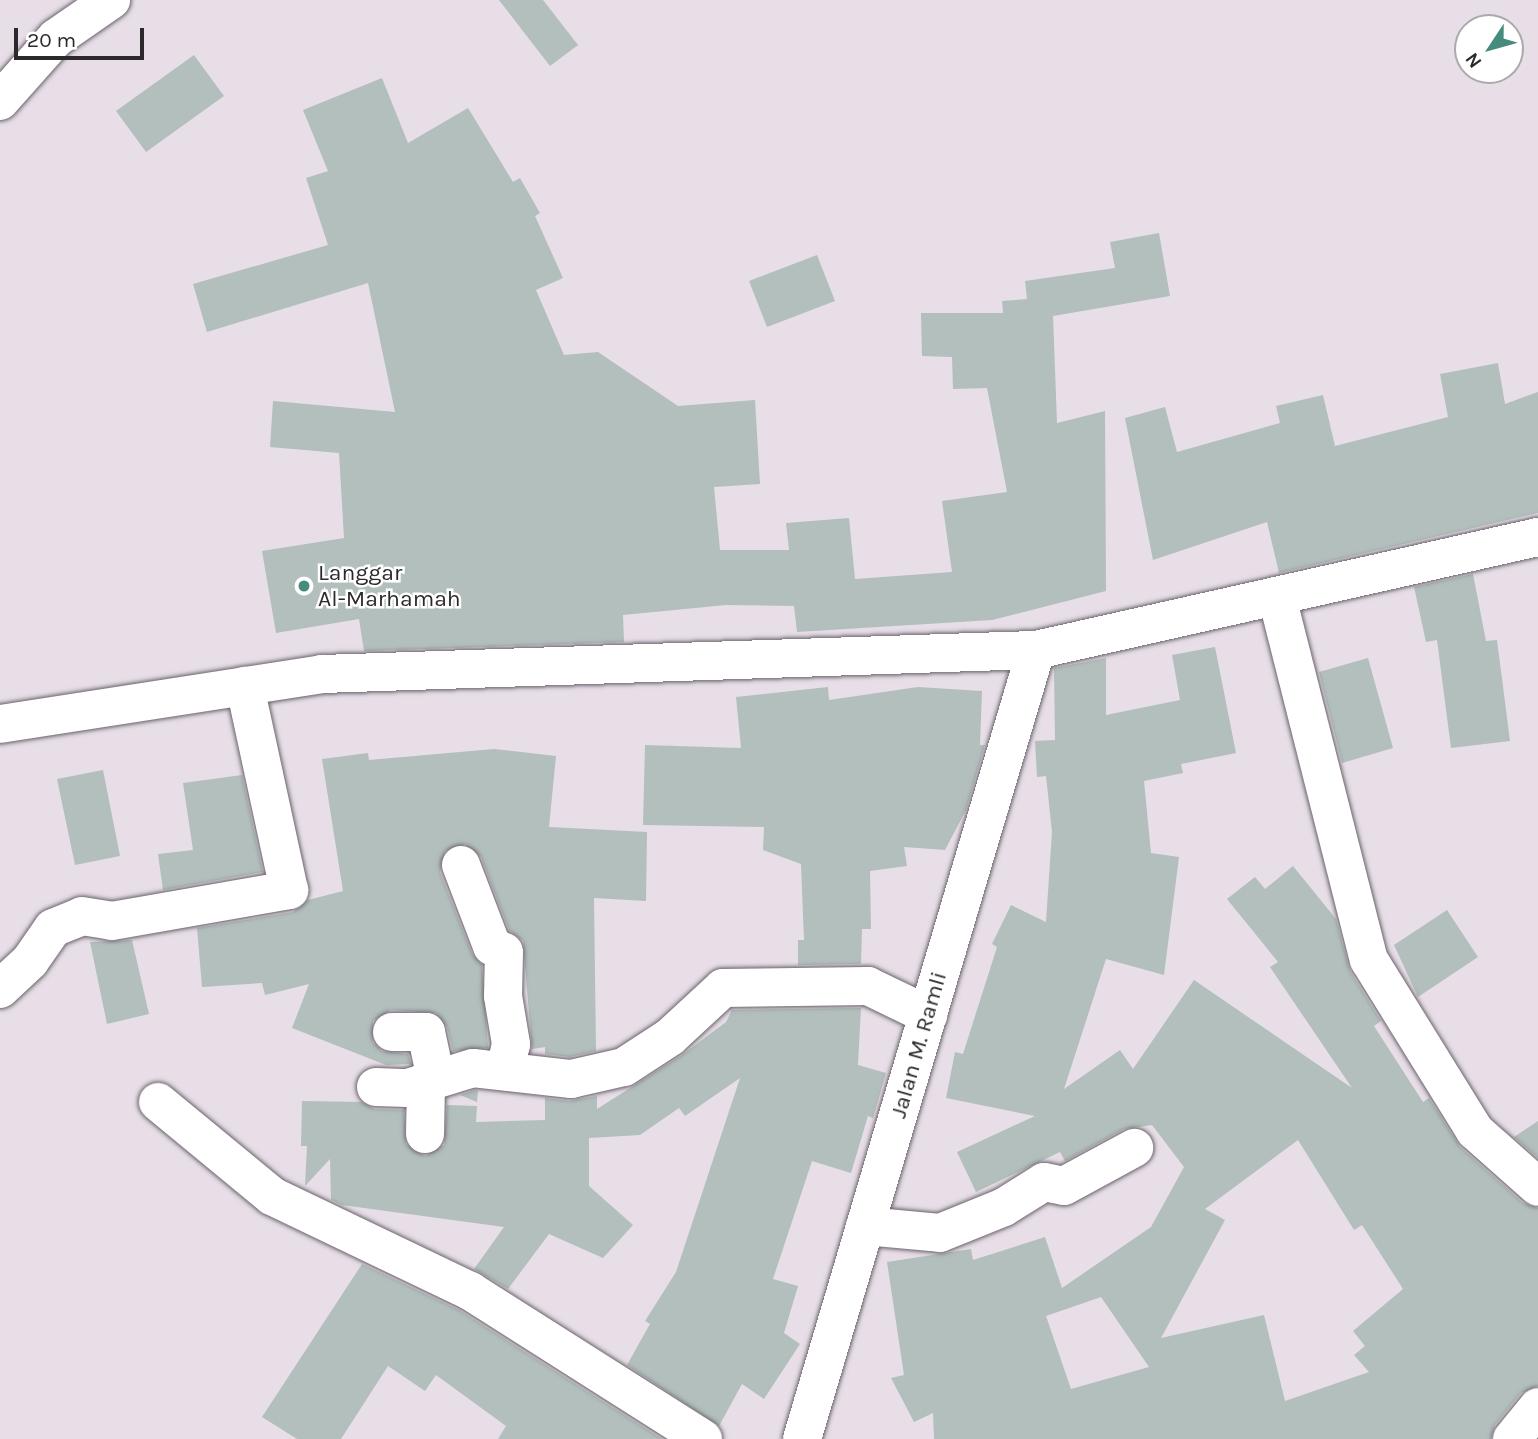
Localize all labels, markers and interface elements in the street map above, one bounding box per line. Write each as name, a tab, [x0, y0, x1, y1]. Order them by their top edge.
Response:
scale bar	[18, 14, 147, 58]
north arrow	[1454, 14, 1524, 84]
text: 20 m	[27, 28, 76, 52]
text: N	[1461, 48, 1487, 72]
place label: Langgar Al-Marhamah	[318, 559, 461, 613]
marker: Langgar Al-Marhamah	[296, 578, 312, 594]
street label: Jalan M. Ramli	[885, 969, 953, 1121]

